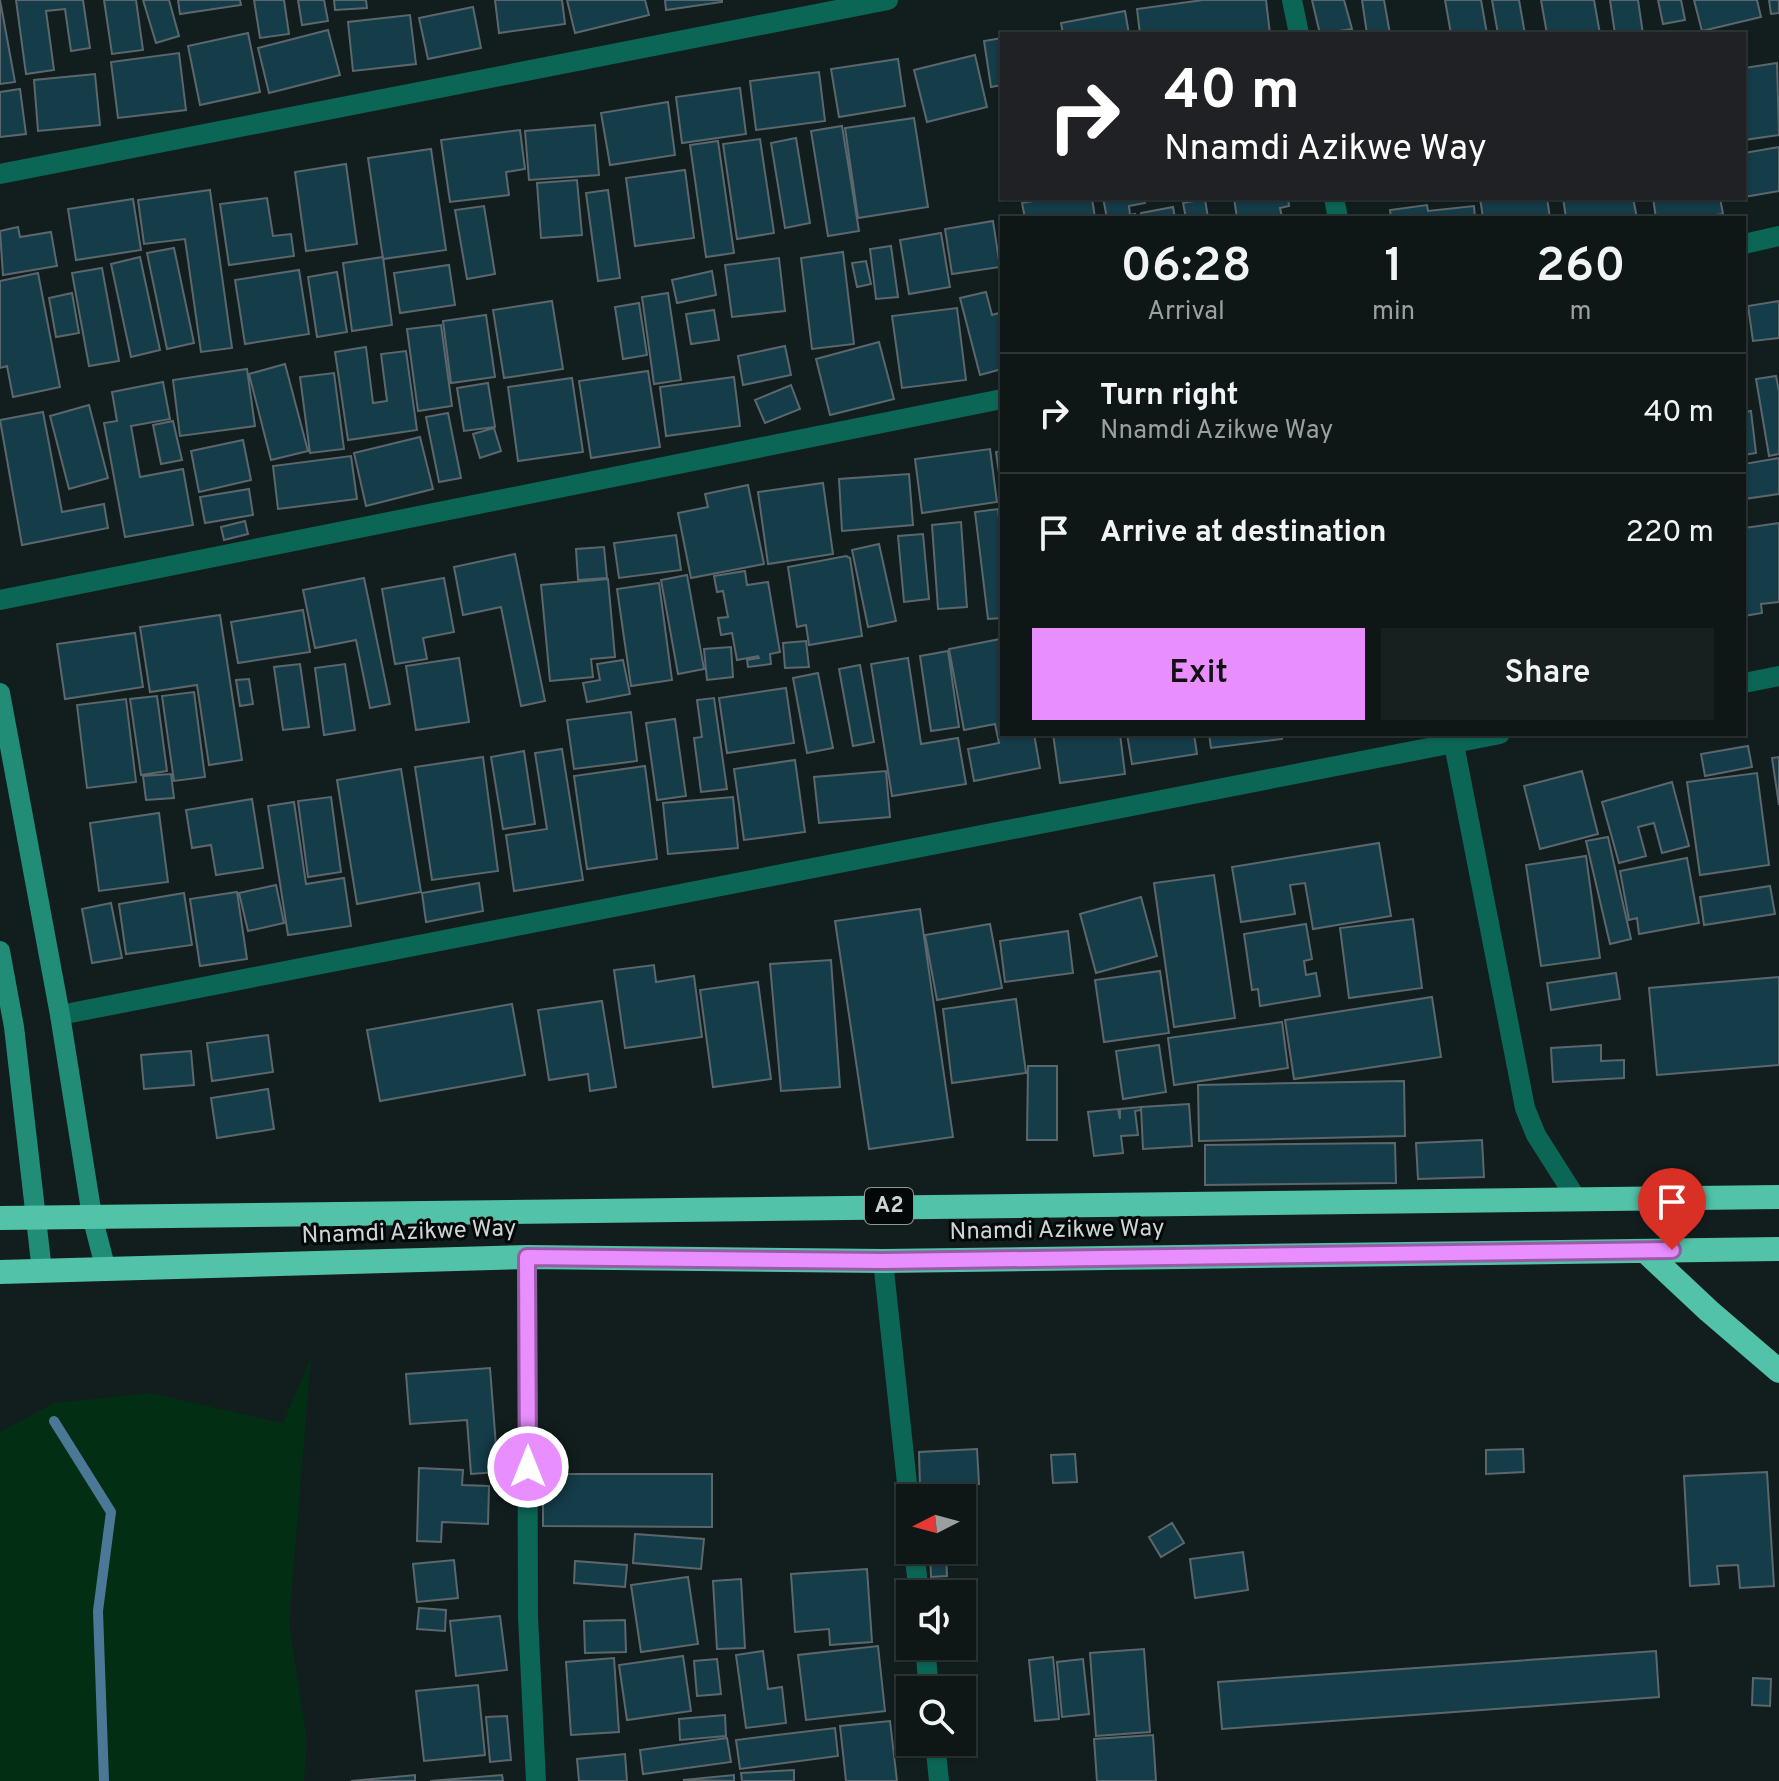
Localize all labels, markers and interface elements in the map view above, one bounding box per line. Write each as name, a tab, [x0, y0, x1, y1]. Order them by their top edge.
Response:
text: 40 m	[1164, 58, 1300, 128]
icon: right	[1032, 64, 1136, 168]
text: Nnamdi Azikwe Way	[1164, 127, 1487, 173]
text: 06:28	[1120, 238, 1252, 298]
text: 1	[1384, 238, 1403, 298]
text: 260	[1536, 238, 1626, 298]
text: Arrival	[1147, 296, 1225, 329]
text: min	[1372, 296, 1415, 329]
text: m	[1570, 296, 1592, 329]
text: Turn right	[1100, 378, 1238, 415]
icon: right	[1032, 391, 1076, 435]
text: 40 m	[1644, 395, 1714, 432]
text: Nnamdi Azikwe Way	[1100, 415, 1333, 448]
icon: arrive	[1032, 511, 1076, 555]
text: Arrive at destination	[1100, 515, 1386, 552]
text: 220 m	[1626, 515, 1714, 552]
button: Exit	[1032, 628, 1365, 720]
button: Share	[1381, 628, 1714, 720]
pin	[1638, 1168, 1706, 1250]
icon: arrive	[1650, 1180, 1694, 1224]
road number: A2	[865, 1188, 913, 1224]
street label: Nnamdi Azikwe Way	[301, 1214, 517, 1252]
street label: Nnamdi Azikwe Way	[949, 1214, 1165, 1248]
position arrow	[486, 1425, 570, 1509]
north arrow	[896, 1484, 976, 1564]
map controls	[896, 1484, 976, 1756]
button: sound	[896, 1580, 976, 1660]
button: search	[896, 1676, 976, 1756]

